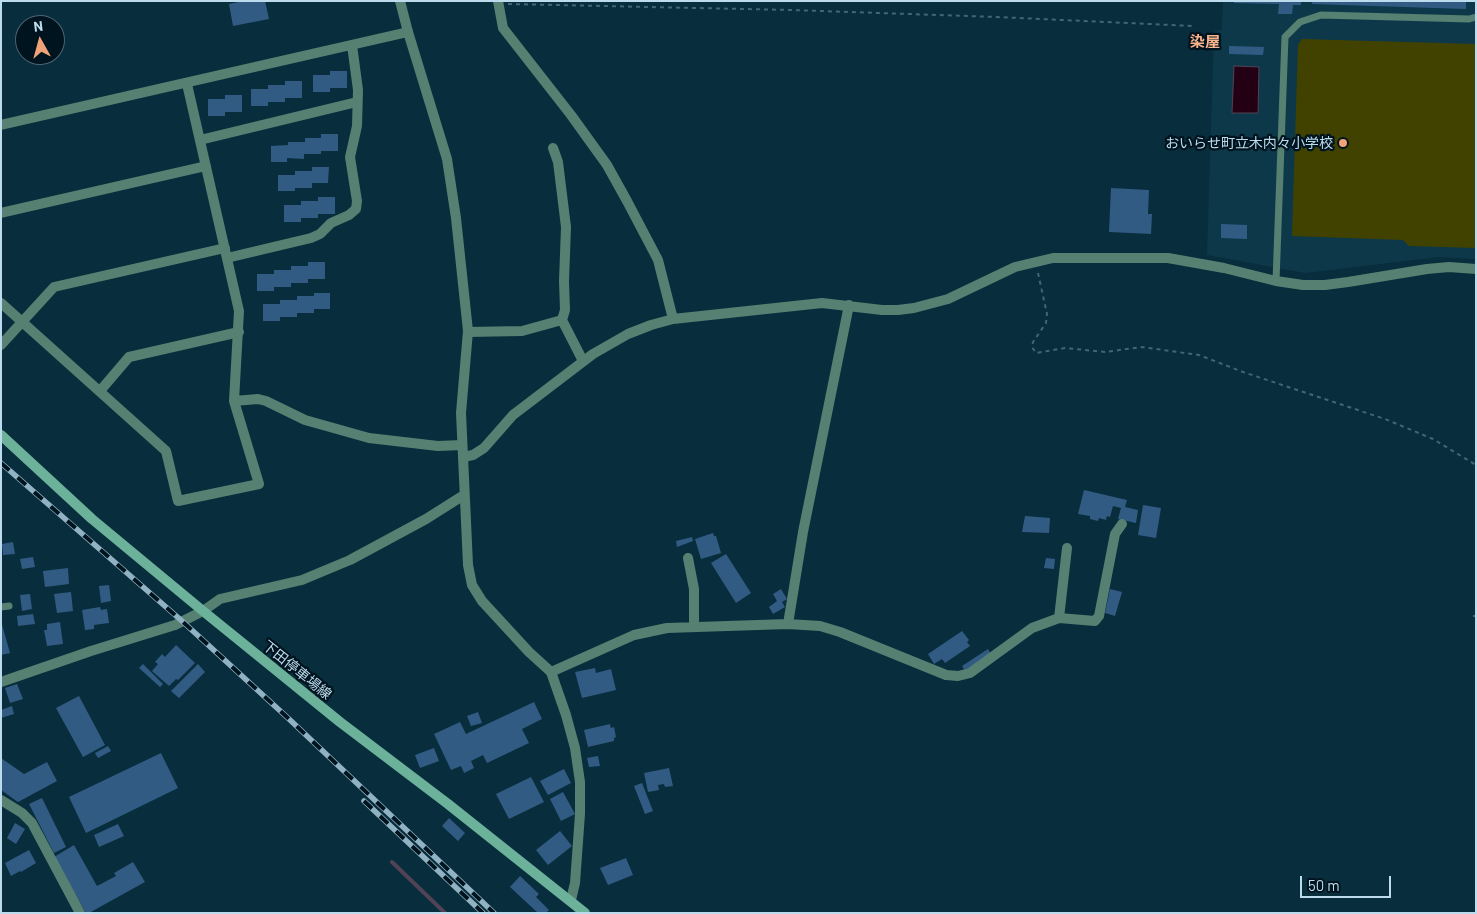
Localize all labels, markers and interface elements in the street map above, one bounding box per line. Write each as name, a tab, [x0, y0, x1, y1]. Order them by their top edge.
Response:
north arrow	[15, 15, 65, 65]
text: N	[33, 17, 44, 35]
district label: 染屋	[1190, 33, 1220, 51]
place label: おいらせ町立木内々小学校	[1165, 135, 1333, 151]
marker: おいらせ町立木内々小学校	[1337, 137, 1349, 149]
street label: 下田停車場線	[259, 637, 335, 703]
scale bar	[1302, 866, 1393, 898]
text: 50 m	[1308, 876, 1340, 894]

